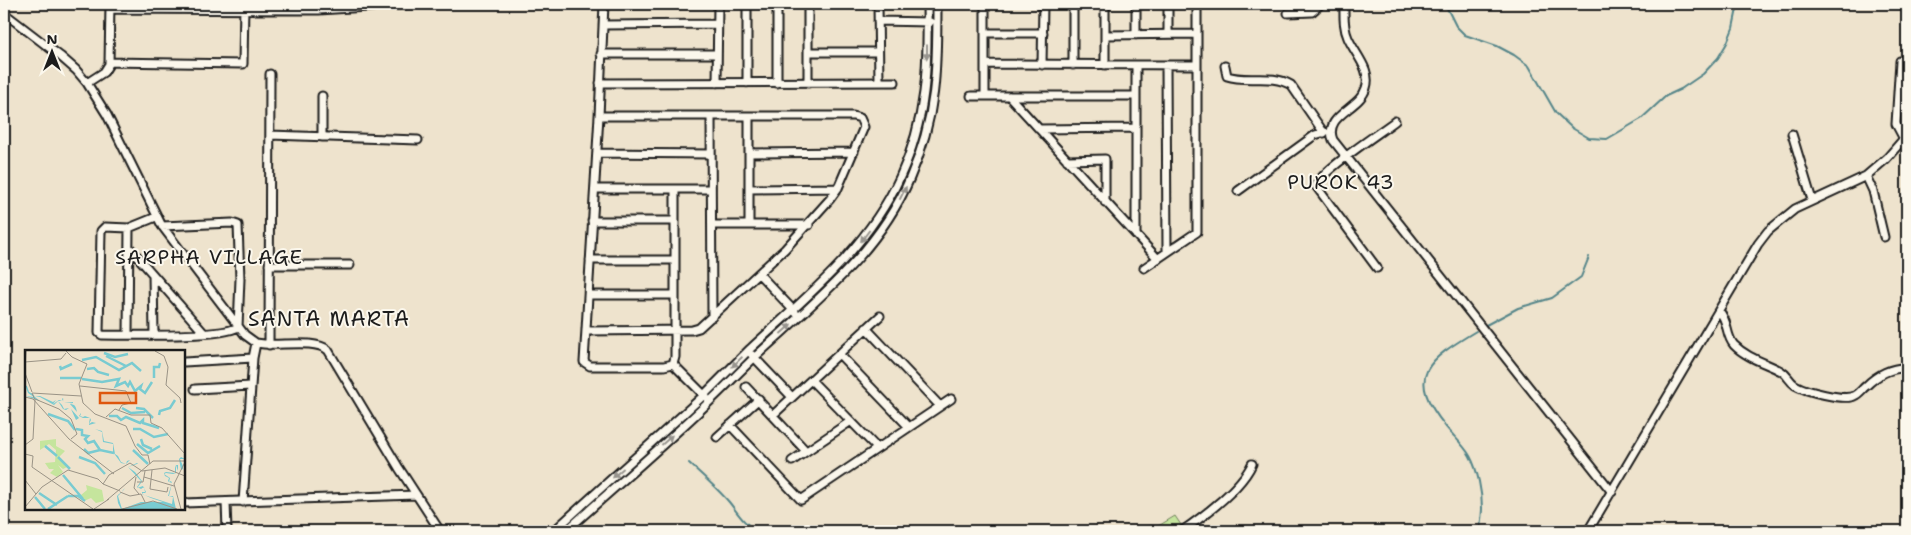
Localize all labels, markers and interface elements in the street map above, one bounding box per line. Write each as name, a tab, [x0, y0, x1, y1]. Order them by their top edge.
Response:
north arrow	[28, 28, 78, 78]
text: N	[46, 30, 58, 48]
one-way arrow	[923, 45, 931, 61]
district label: PUROK 43	[1287, 169, 1395, 195]
one-way arrow	[899, 186, 907, 201]
one-way arrow	[860, 229, 870, 243]
district label: SARPHA VILLAGE	[115, 244, 303, 270]
district label: SANTA MARTA	[248, 305, 410, 333]
one-way arrow	[780, 323, 792, 335]
inset map	[25, 350, 185, 510]
one-way arrow	[731, 356, 743, 368]
one-way arrow	[661, 434, 673, 446]
one-way arrow	[612, 467, 624, 479]

